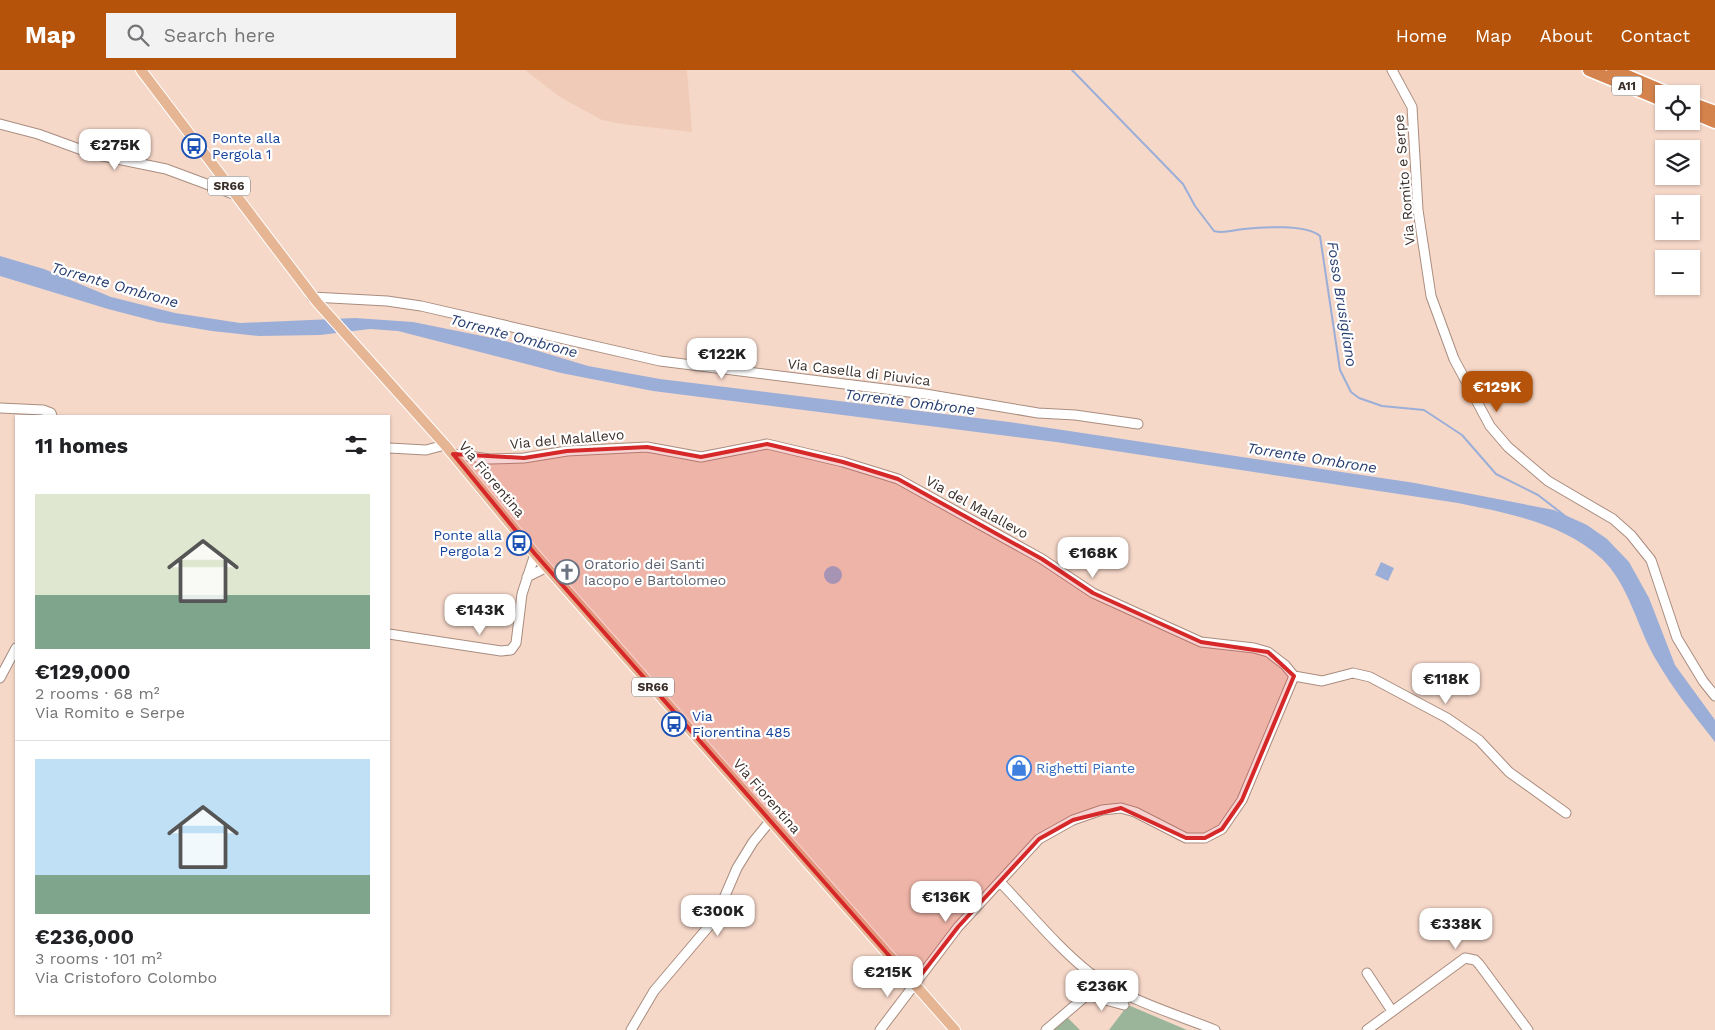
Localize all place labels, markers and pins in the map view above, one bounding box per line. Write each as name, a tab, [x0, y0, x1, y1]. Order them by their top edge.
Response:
pin: €275K	[80, 128, 150, 171]
place label: Ponte alla Pergola 1	[212, 130, 281, 162]
bus stop icon: Ponte alla Pergola 1	[181, 133, 207, 159]
pin: €122K	[687, 338, 757, 380]
pin: €129K	[1462, 370, 1532, 413]
place label: Ponte alla Pergola 2	[433, 527, 502, 559]
bus stop icon: Ponte alla Pergola 2	[506, 530, 532, 556]
pin: €168K	[1058, 536, 1128, 579]
place label: Oratorio dei Santi Iacopo e Bartolomeo	[584, 556, 726, 588]
church icon: Oratorio dei Santi Iacopo e Bartolomeo	[554, 559, 580, 585]
pin: €143K	[445, 594, 515, 636]
pin: €118K	[1411, 662, 1481, 705]
place label: Via Fiorentina 485	[692, 708, 791, 740]
bus stop icon: Via Fiorentina 485	[661, 711, 687, 737]
shop icon: Righetti Piante	[1006, 755, 1032, 781]
place label: Righetti Piante	[1036, 760, 1135, 776]
pin: €136K	[911, 880, 981, 923]
pin: €300K	[683, 894, 753, 937]
pin: €338K	[1421, 908, 1491, 950]
pin: €215K	[853, 956, 923, 998]
pin: €236K	[1067, 970, 1137, 1012]

